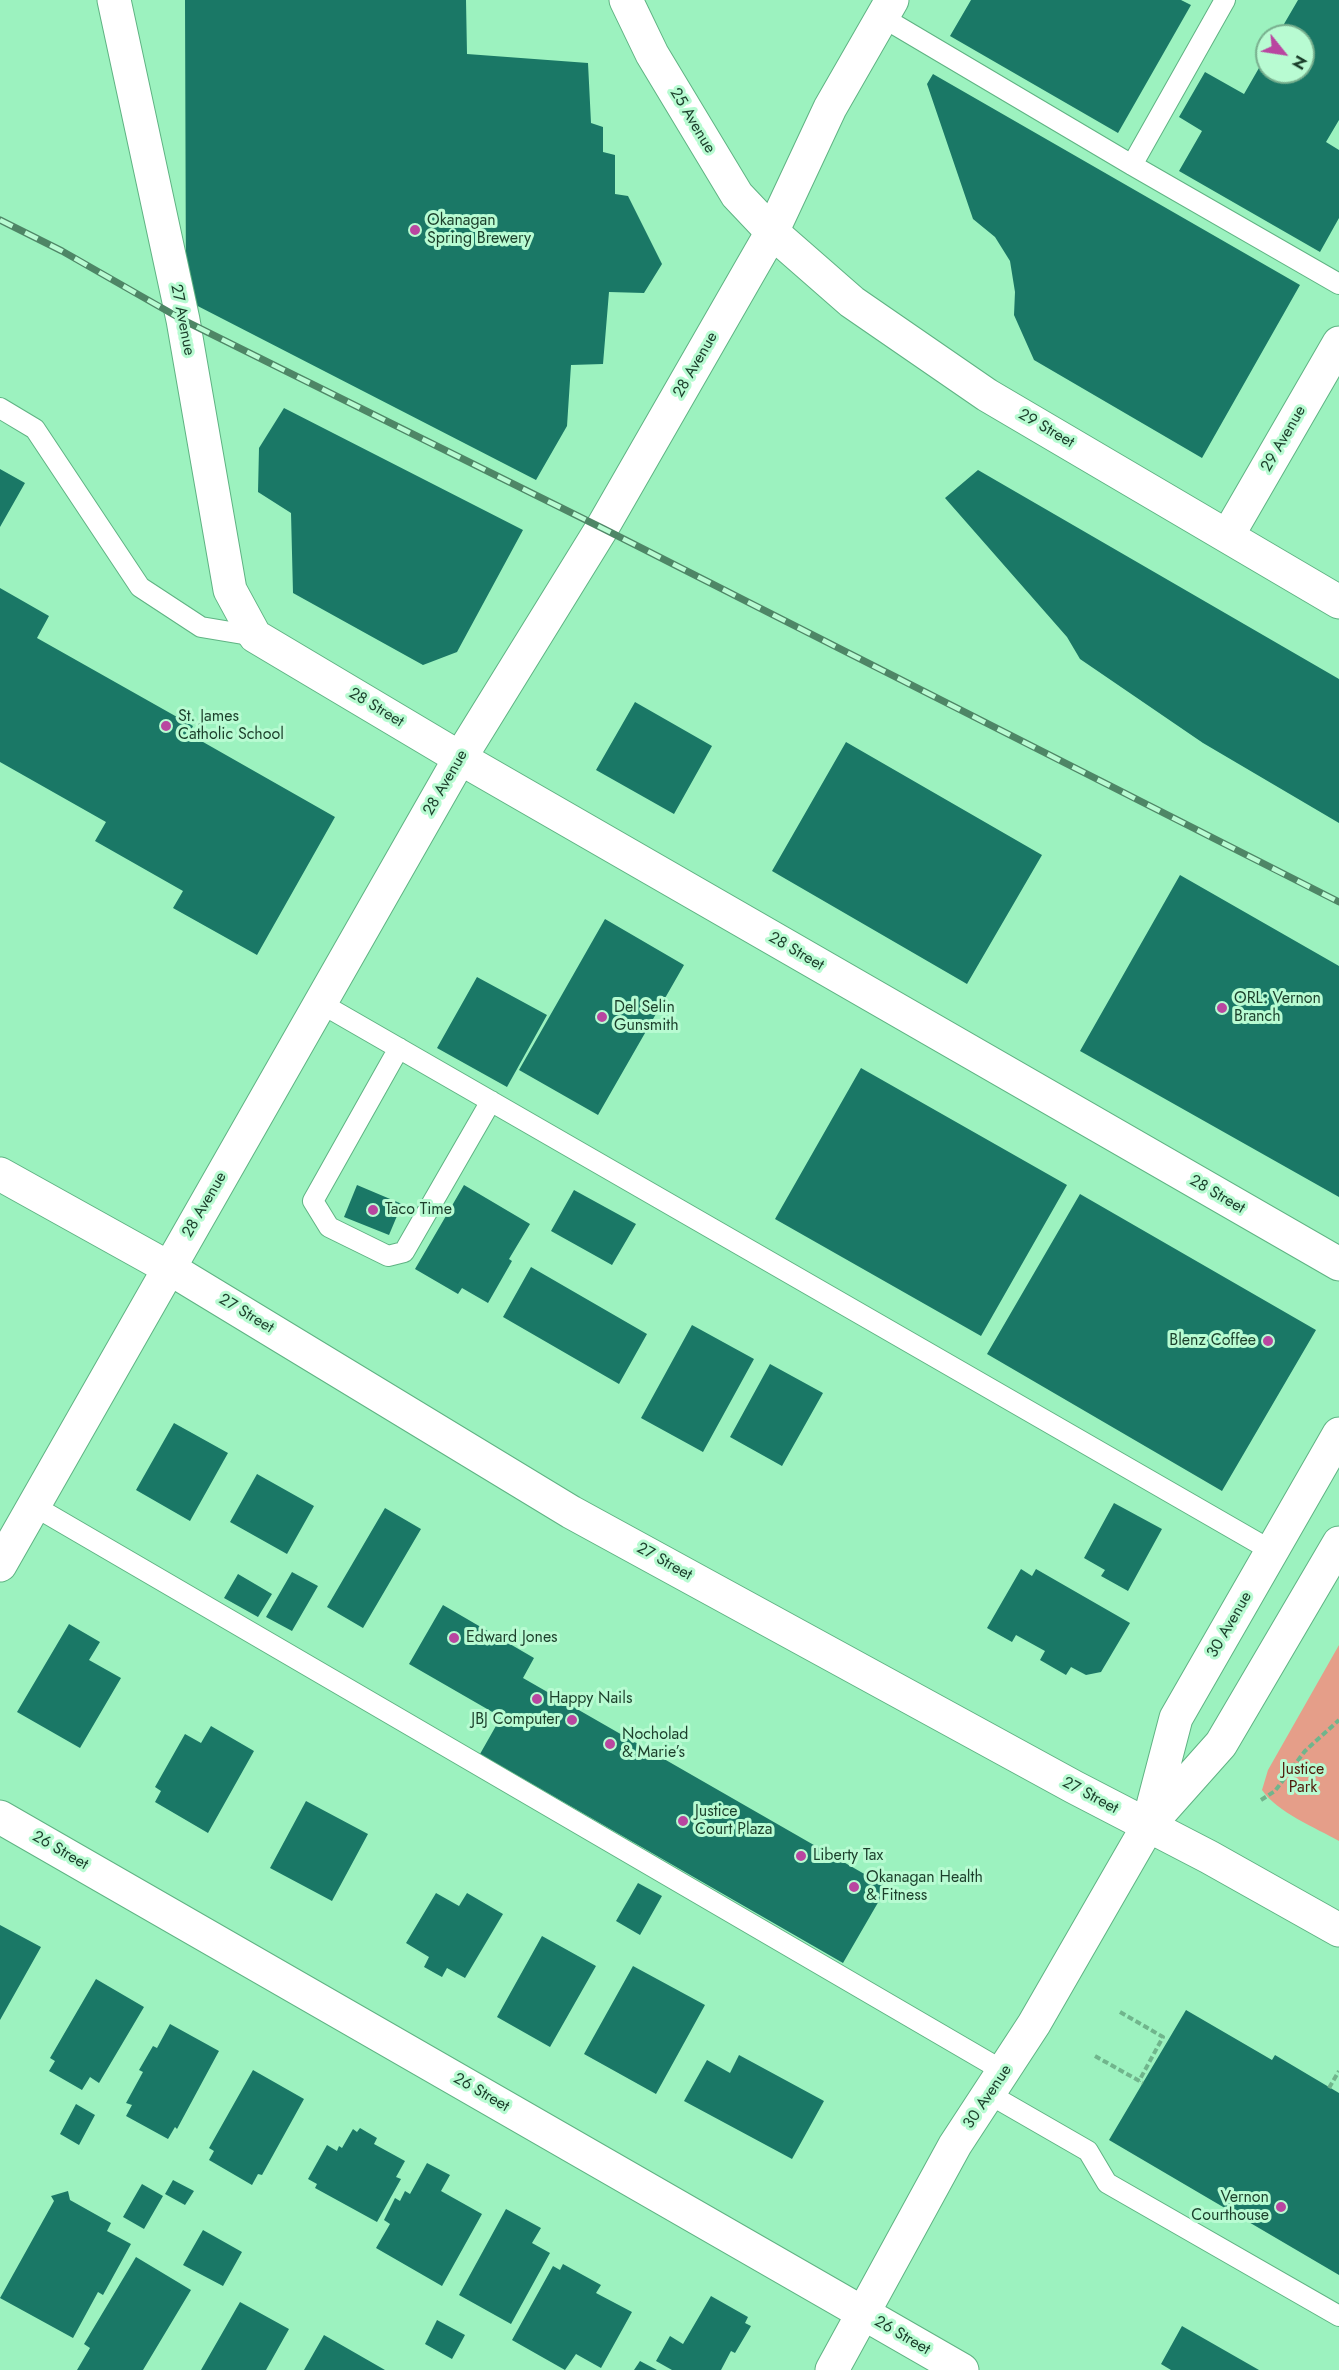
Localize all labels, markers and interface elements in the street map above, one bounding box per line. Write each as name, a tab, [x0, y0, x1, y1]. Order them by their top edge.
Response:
north arrow	[1255, 24, 1315, 84]
text: N	[1286, 51, 1312, 74]
street label: 25 Avenue	[665, 85, 719, 157]
place label: Okanagan Spring Brewery	[427, 211, 531, 249]
marker: Okanagan Spring Brewery	[408, 223, 422, 237]
street label: 27 Avenue	[166, 283, 198, 357]
street label: 28 Avenue	[670, 329, 722, 401]
street label: 29 Avenue	[1257, 403, 1311, 475]
street label: 29 Street	[1015, 405, 1077, 453]
street label: 28 Street	[345, 684, 407, 732]
place label: St. James Catholic School	[178, 707, 284, 745]
marker: St. James Catholic School	[159, 719, 173, 733]
street label: 28 Avenue	[420, 747, 472, 819]
street label: 28 Street	[765, 928, 827, 976]
place label: ORL: Vernon Branch	[1234, 989, 1321, 1027]
place label: Del Selin Gunsmith	[614, 998, 679, 1036]
marker: ORL: Vernon Branch	[1215, 1001, 1229, 1015]
marker: Del Selin Gunsmith	[595, 1010, 609, 1024]
street label: 28 Avenue	[179, 1169, 231, 1241]
street label: 28 Street	[1186, 1171, 1248, 1219]
place label: Taco Time	[385, 1200, 452, 1220]
marker: Taco Time	[366, 1203, 380, 1217]
street label: 27 Street	[215, 1290, 277, 1338]
place label: Blenz Coffee	[1169, 1331, 1256, 1351]
marker: Blenz Coffee	[1261, 1334, 1275, 1348]
street label: 27 Street	[633, 1539, 695, 1585]
street label: 30 Avenue	[1203, 1589, 1257, 1661]
place label: Edward Jones	[466, 1628, 558, 1648]
marker: Edward Jones	[447, 1631, 461, 1645]
place label: Happy Nails	[549, 1689, 632, 1709]
marker: Happy Nails	[530, 1692, 544, 1706]
place label: JBJ Computer	[471, 1710, 560, 1730]
marker: JBJ Computer	[565, 1713, 579, 1727]
place label: Nocholad & Marie’s	[622, 1725, 688, 1763]
marker: Nocholad & Marie’s	[603, 1737, 617, 1751]
park label: Justice Park	[1282, 1760, 1324, 1798]
street label: 27 Street	[1059, 1773, 1121, 1819]
place label: Justice Court Plaza	[695, 1802, 772, 1840]
marker: Justice Court Plaza	[676, 1814, 690, 1828]
street label: 26 Street	[29, 1827, 91, 1875]
place label: Liberty Tax	[813, 1846, 883, 1866]
marker: Liberty Tax	[794, 1849, 808, 1863]
place label: Okanagan Health & Fitness	[866, 1868, 983, 1906]
marker: Okanagan Health & Fitness	[847, 1880, 861, 1894]
street label: 30 Avenue	[960, 2061, 1016, 2133]
street label: 26 Street	[450, 2069, 512, 2117]
place label: Vernon Courthouse	[1191, 2188, 1269, 2226]
marker: Vernon Courthouse	[1274, 2200, 1288, 2214]
street label: 26 Street	[871, 2312, 933, 2360]

